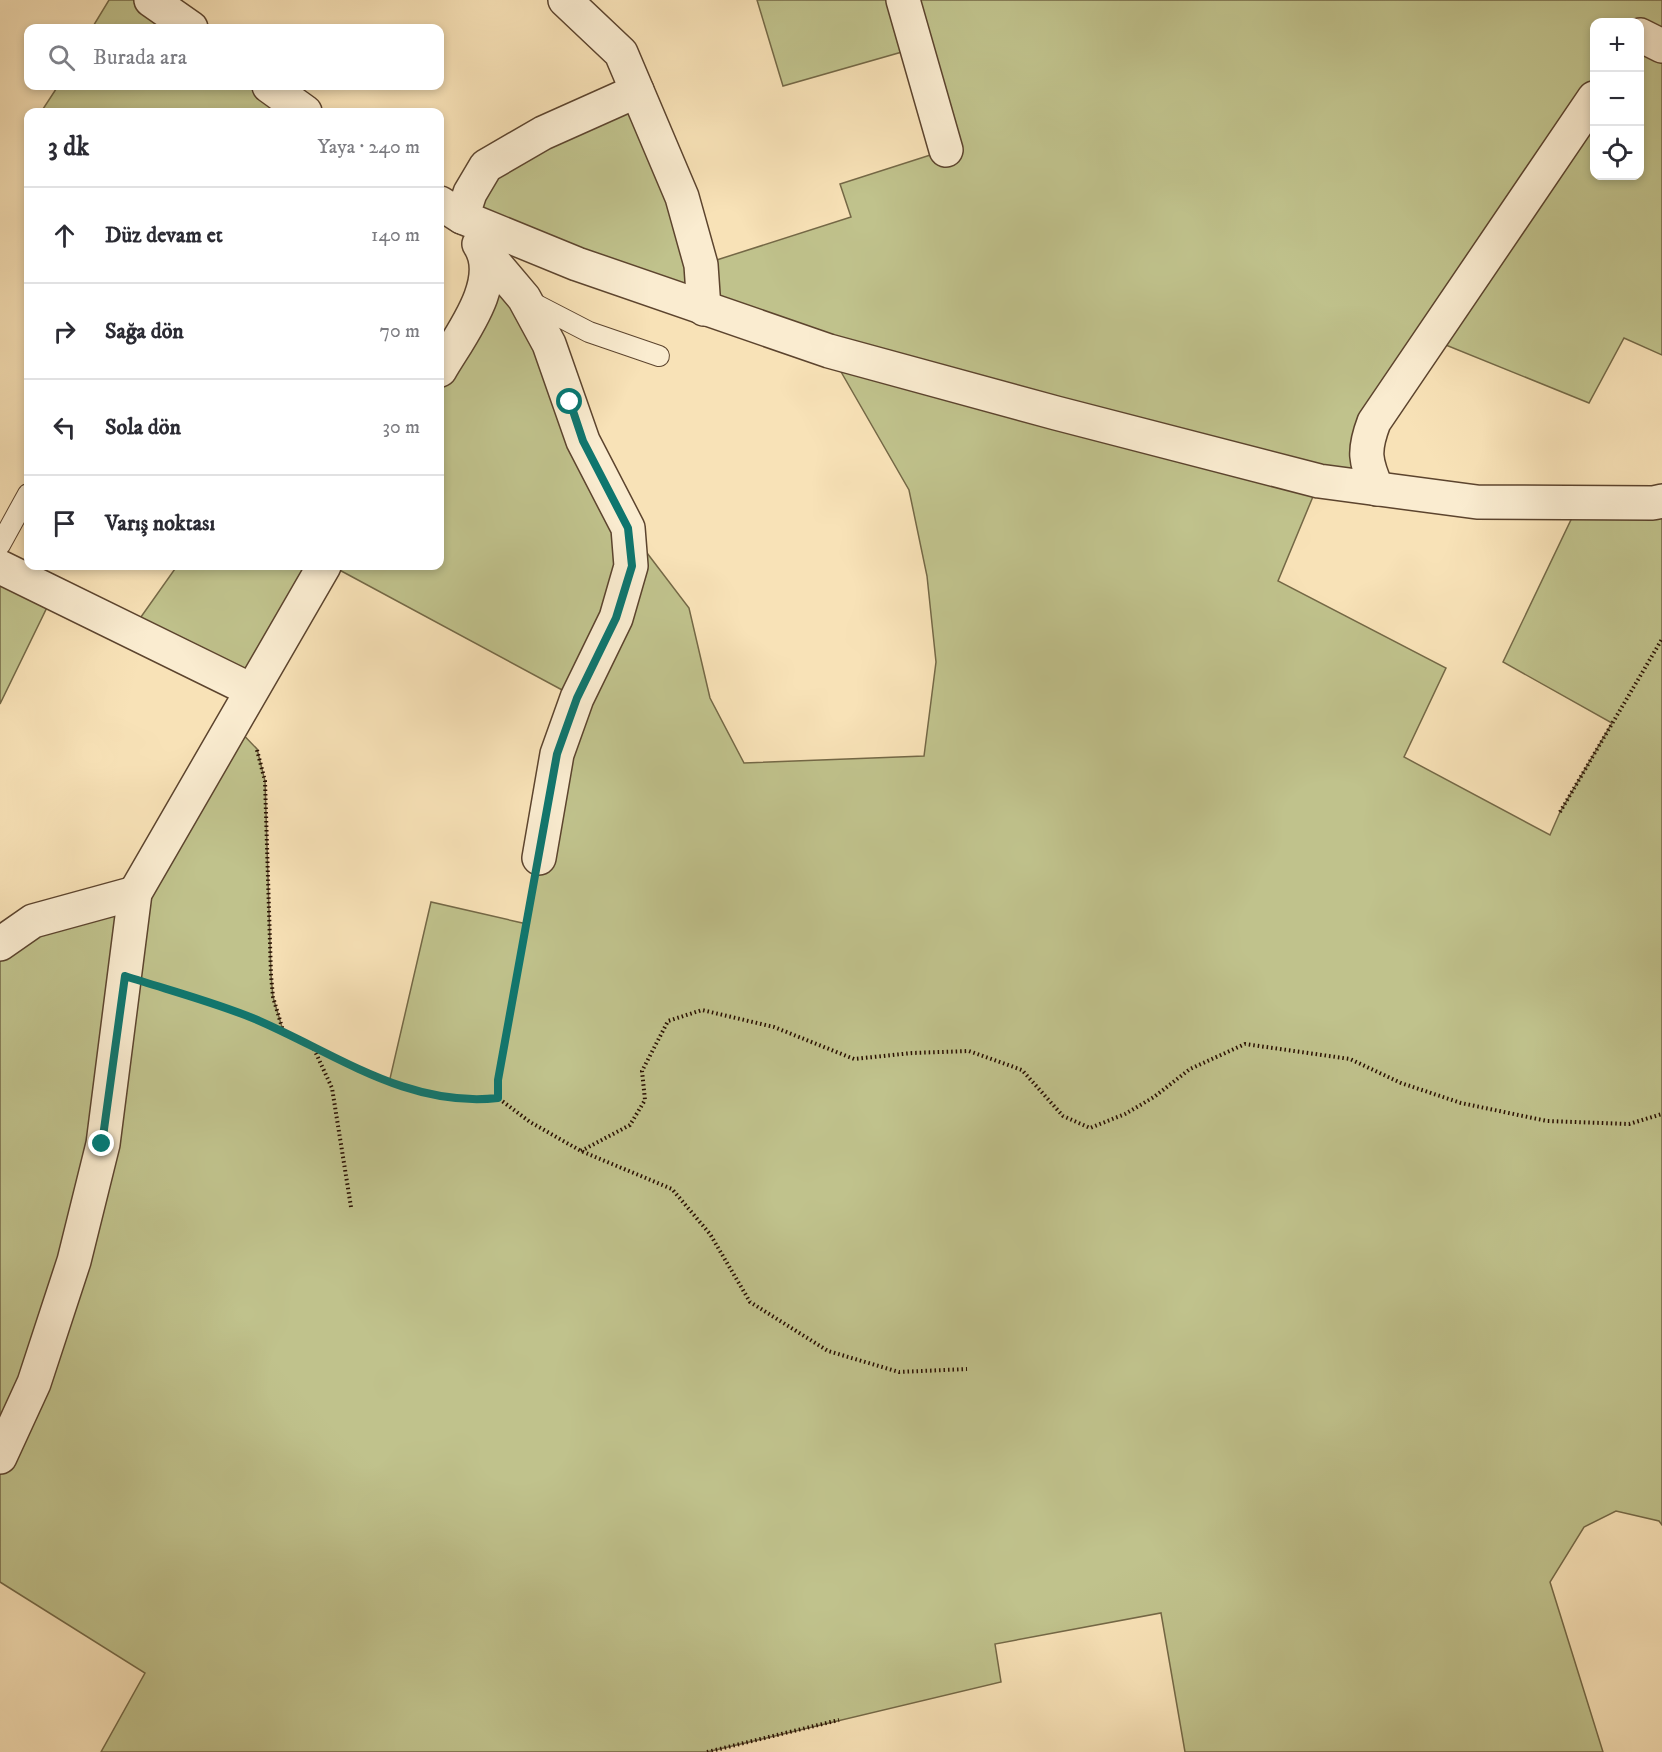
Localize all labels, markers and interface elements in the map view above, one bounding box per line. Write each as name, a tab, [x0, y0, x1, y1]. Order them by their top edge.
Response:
map controls	[1590, 18, 1644, 180]
button: +	[1590, 18, 1644, 72]
search box	[24, 24, 444, 90]
icon: search	[45, 41, 78, 74]
text: Burada ara	[93, 44, 187, 71]
button: −	[1590, 72, 1644, 126]
button: locate	[1590, 126, 1644, 180]
text: 3 dk	[48, 131, 89, 164]
text: Yaya · 240 m	[317, 135, 420, 160]
icon: ahead	[48, 219, 81, 252]
text: Düz devam et	[105, 222, 223, 249]
text: 140 m	[371, 223, 420, 248]
icon: right	[48, 315, 81, 348]
text: Sağa dön	[105, 318, 184, 345]
text: 70 m	[379, 319, 420, 344]
route start	[556, 388, 582, 414]
icon: left	[48, 411, 81, 444]
text: Sola dön	[105, 414, 181, 441]
text: 30 m	[382, 415, 420, 440]
icon: arrive	[48, 507, 81, 540]
text: Varış noktası	[105, 510, 215, 537]
route end	[88, 1130, 114, 1156]

